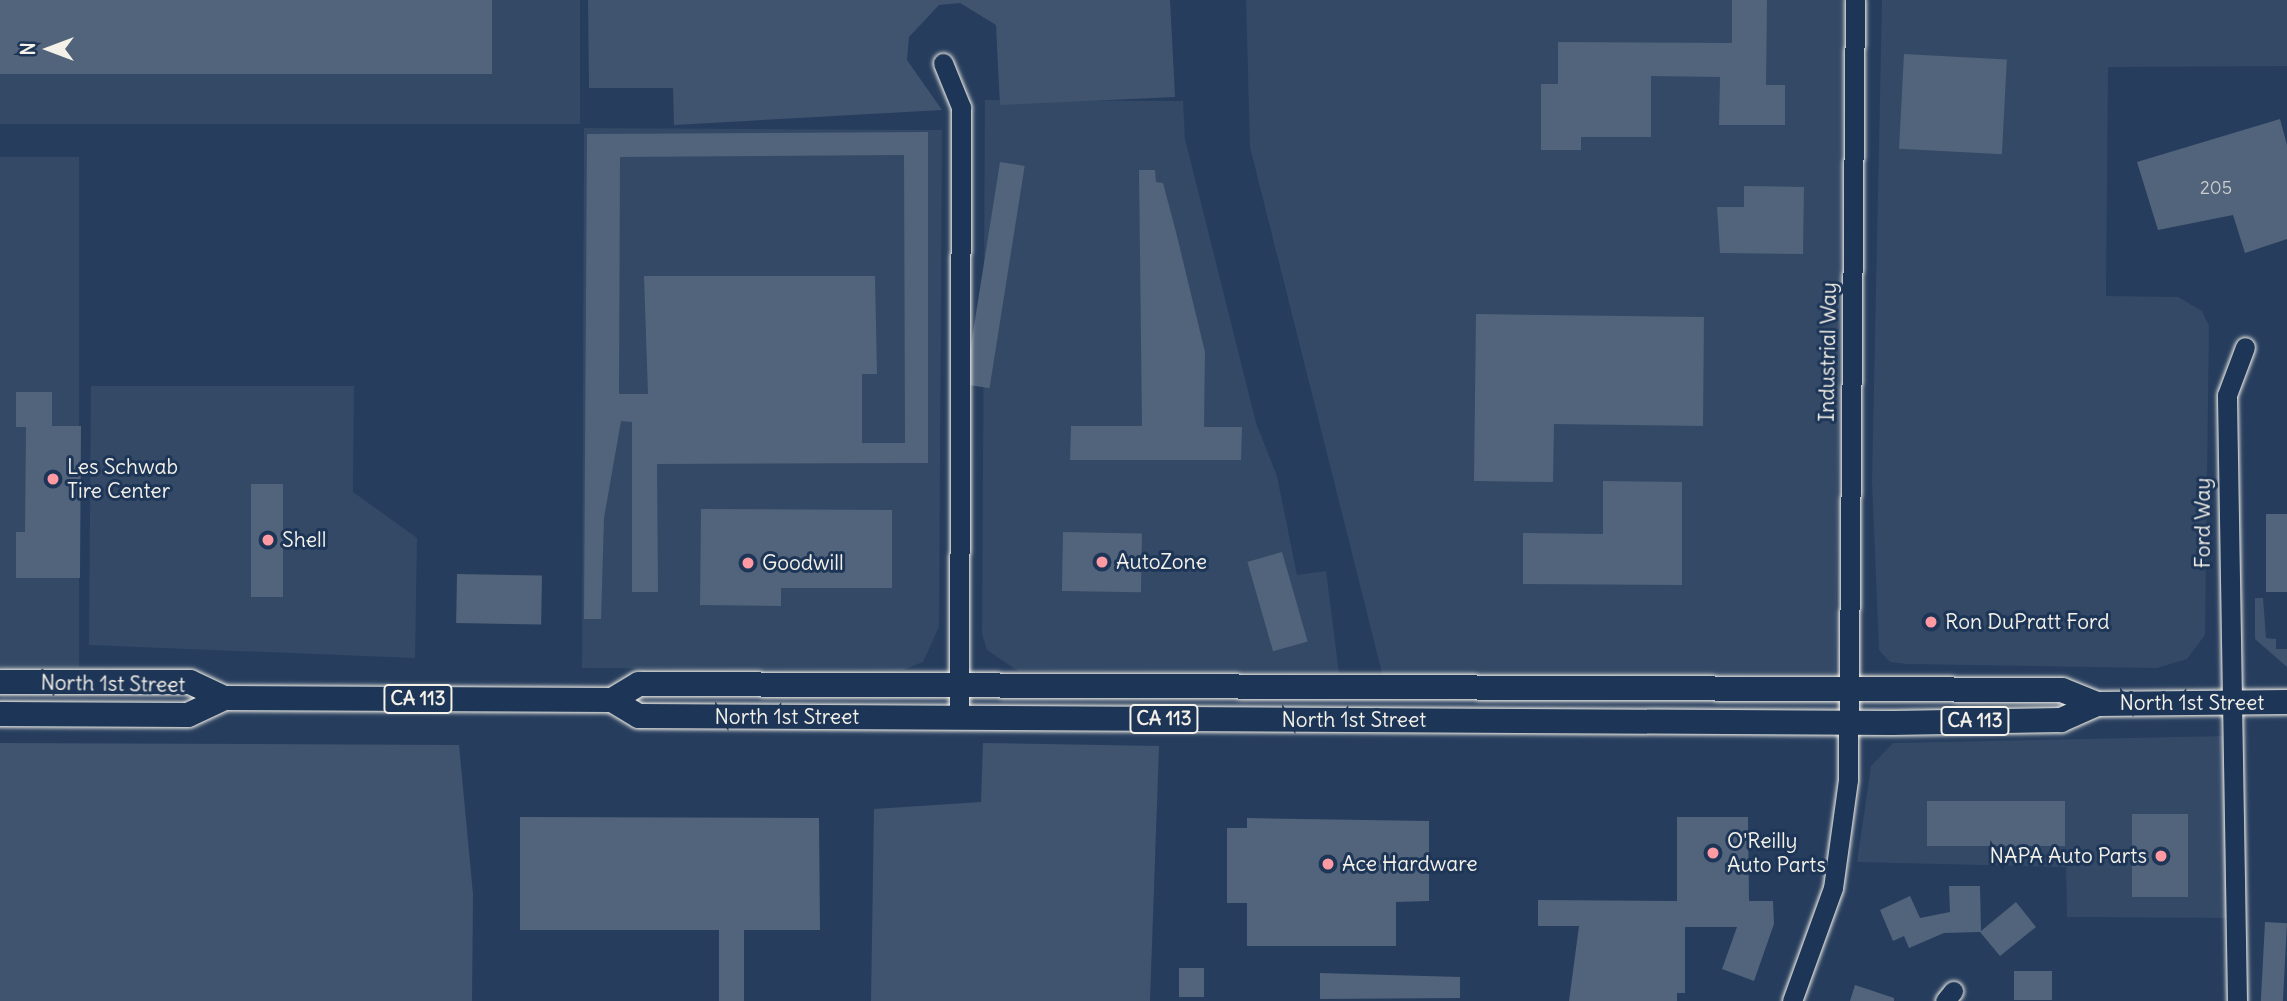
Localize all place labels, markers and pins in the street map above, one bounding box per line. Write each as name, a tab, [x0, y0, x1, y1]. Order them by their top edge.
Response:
place label: Les Schwab Tire Center	[67, 454, 178, 504]
marker: Les Schwab Tire Center	[45, 471, 61, 487]
place label: Shell	[282, 527, 327, 553]
marker: Shell	[260, 532, 276, 548]
place label: AutoZone	[1116, 549, 1207, 575]
place label: Goodwill	[762, 550, 844, 576]
marker: AutoZone	[1094, 554, 1110, 570]
marker: Goodwill	[740, 555, 756, 571]
place label: Ron DuPratt Ford	[1945, 609, 2110, 635]
marker: Ron DuPratt Ford	[1923, 614, 1939, 630]
place label: O'Reilly Auto Parts	[1727, 828, 1826, 878]
place label: NAPA Auto Parts	[1990, 843, 2147, 869]
marker: O'Reilly Auto Parts	[1705, 845, 1721, 861]
marker: NAPA Auto Parts	[2153, 848, 2169, 864]
place label: Ace Hardware	[1342, 851, 1478, 877]
marker: Ace Hardware	[1320, 856, 1336, 872]

